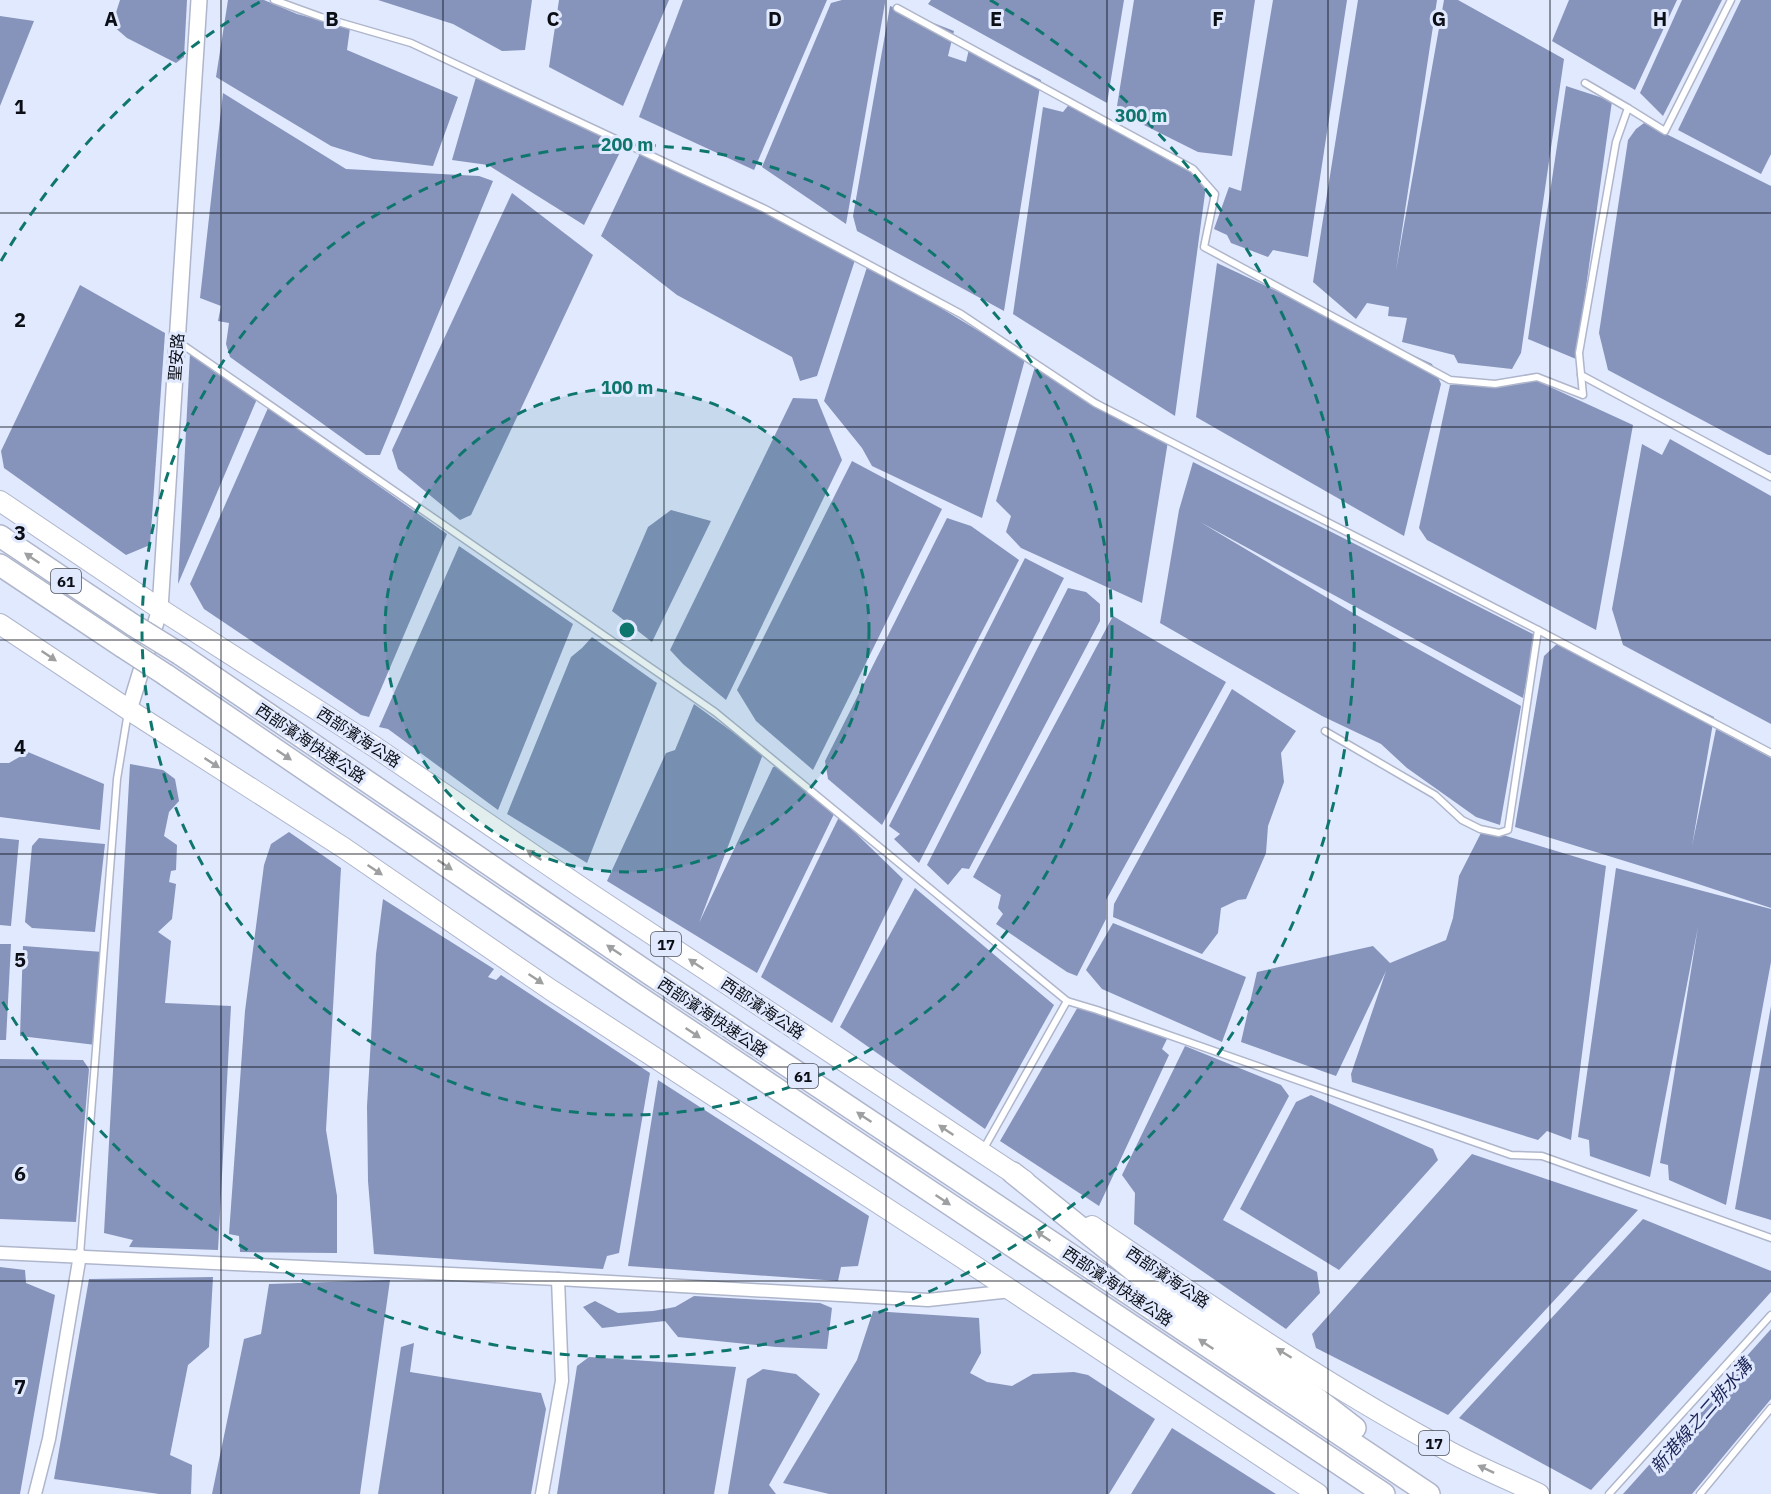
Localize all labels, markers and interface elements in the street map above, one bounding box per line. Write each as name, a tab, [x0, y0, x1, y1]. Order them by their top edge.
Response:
text: A	[104, 5, 118, 32]
text: B	[325, 5, 339, 32]
text: C	[546, 5, 560, 32]
text: D	[768, 5, 782, 32]
text: E	[990, 5, 1002, 32]
text: F	[1212, 5, 1224, 32]
text: G	[1432, 5, 1446, 32]
text: H	[1653, 5, 1667, 32]
text: 1	[14, 93, 26, 120]
text: 300 m	[1115, 104, 1167, 127]
text: 200 m	[601, 133, 653, 156]
text: 2	[14, 306, 26, 333]
street label: 聖安路	[164, 332, 188, 382]
text: 100 m	[601, 376, 653, 399]
text: 3	[14, 519, 26, 546]
one-way arrow	[24, 552, 40, 563]
road number: 61	[51, 569, 81, 593]
centre of rings	[617, 620, 637, 640]
one-way arrow	[40, 650, 56, 662]
street label: 西部濱海快速公路	[252, 699, 370, 787]
street label: 西部濱海公路	[313, 702, 405, 772]
text: 4	[14, 733, 26, 760]
one-way arrow	[276, 749, 292, 760]
one-way arrow	[203, 758, 220, 769]
one-way arrow	[526, 850, 542, 861]
one-way arrow	[437, 859, 453, 871]
one-way arrow	[367, 864, 383, 875]
road number: 17	[651, 932, 681, 956]
one-way arrow	[606, 945, 622, 956]
text: 5	[14, 946, 26, 973]
one-way arrow	[688, 958, 704, 969]
one-way arrow	[528, 973, 544, 985]
street label: 西部濱海快速公路	[654, 973, 772, 1061]
street label: 西部濱海公路	[718, 973, 808, 1043]
one-way arrow	[685, 1027, 701, 1039]
road number: 61	[788, 1064, 818, 1088]
one-way arrow	[855, 1111, 872, 1122]
one-way arrow	[938, 1125, 954, 1136]
text: 6	[14, 1160, 26, 1187]
one-way arrow	[935, 1194, 951, 1205]
one-way arrow	[1036, 1230, 1052, 1242]
street label: 西部濱海快速公路	[1059, 1242, 1177, 1330]
street label: 西部濱海公路	[1123, 1242, 1213, 1312]
one-way arrow	[1198, 1339, 1214, 1350]
one-way arrow	[1276, 1347, 1292, 1358]
water label: 新港線之二排水溝	[1645, 1352, 1759, 1478]
text: 7	[14, 1373, 26, 1400]
road number: 17	[1419, 1431, 1449, 1455]
one-way arrow	[1477, 1465, 1494, 1474]

